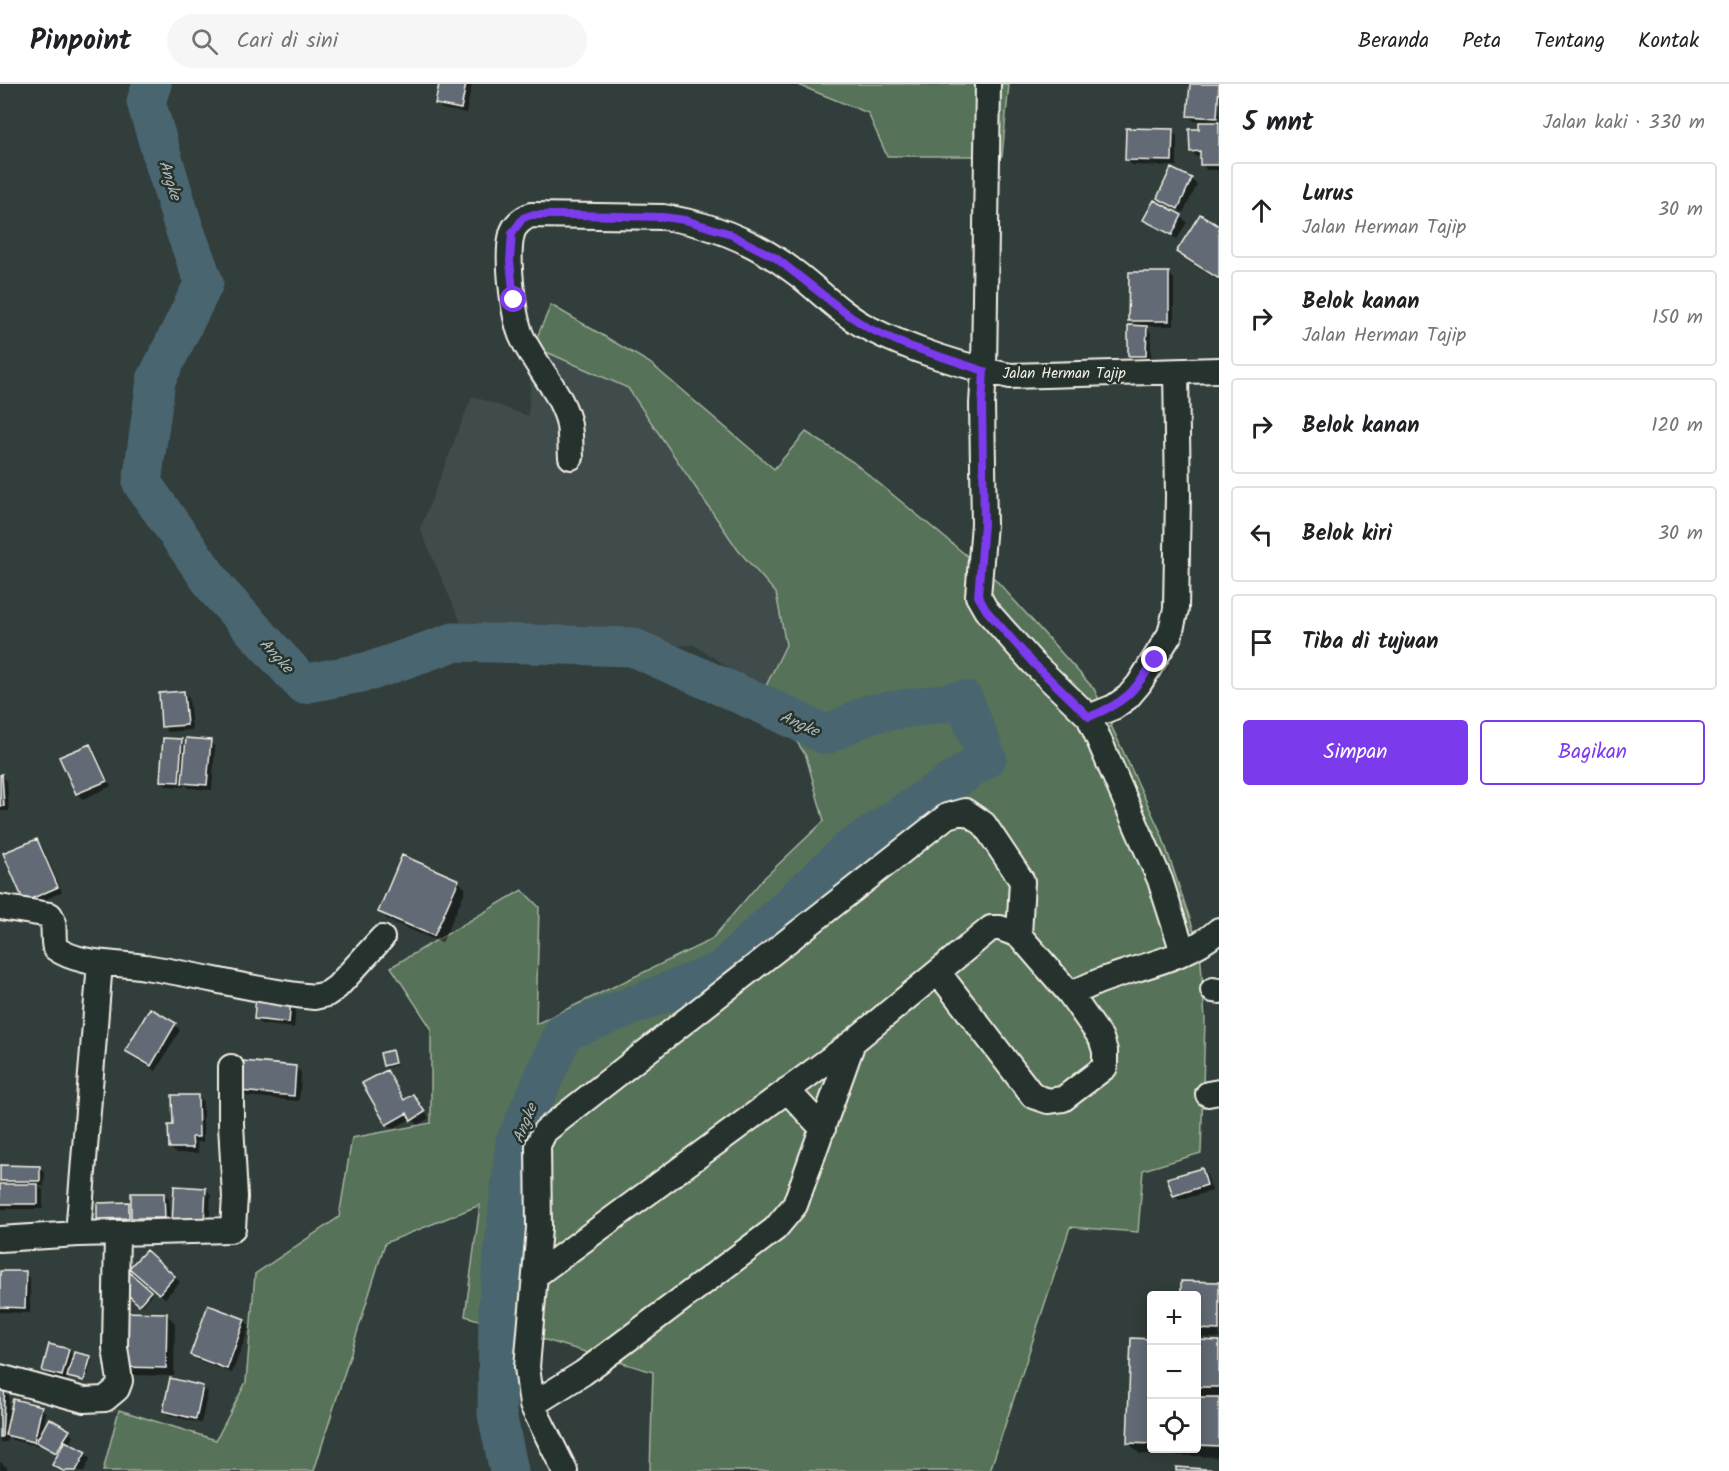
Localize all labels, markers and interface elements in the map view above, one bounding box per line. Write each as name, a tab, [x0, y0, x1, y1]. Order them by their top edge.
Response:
search box	[167, 14, 587, 68]
text: Pinpoint	[30, 19, 131, 64]
text: Cari di sini	[236, 24, 338, 59]
icon: search	[188, 25, 221, 58]
text: Beranda	[1358, 25, 1429, 58]
text: Peta	[1462, 25, 1501, 58]
text: Tentang	[1534, 25, 1605, 58]
text: Kontak	[1638, 25, 1699, 58]
text: 5 mnt	[1243, 102, 1314, 144]
text: Jalan kaki · 330 m	[1543, 107, 1705, 139]
water label: Angke	[151, 157, 188, 205]
text: Lurus	[1302, 177, 1354, 212]
icon: ahead	[1245, 194, 1278, 227]
text: 30 m	[1658, 194, 1703, 226]
text: Jalan Herman Tajip	[1302, 212, 1466, 244]
text: Belok kanan	[1302, 285, 1419, 320]
route start	[500, 286, 526, 312]
icon: right	[1245, 302, 1278, 335]
text: 150 m	[1652, 302, 1703, 334]
text: Jalan Herman Tajip	[1302, 320, 1466, 352]
street label: Jalan Herman Tajip	[1002, 362, 1126, 386]
text: Belok kanan	[1302, 409, 1419, 444]
icon: right	[1245, 410, 1278, 443]
text: 120 m	[1651, 410, 1703, 442]
text: Belok kiri	[1302, 517, 1392, 552]
icon: left	[1245, 518, 1278, 551]
text: 30 m	[1658, 518, 1703, 550]
text: Tiba di tujuan	[1302, 625, 1438, 660]
icon: arrive	[1245, 626, 1278, 659]
water label: Angke	[253, 633, 300, 681]
route end	[1141, 646, 1167, 672]
water label: Angke	[776, 705, 825, 745]
button: Simpan	[1243, 720, 1468, 785]
button: Bagikan	[1480, 720, 1705, 785]
water label: Angke	[506, 1098, 545, 1147]
map controls	[1147, 1291, 1201, 1453]
button: +	[1147, 1291, 1201, 1345]
button: −	[1147, 1345, 1201, 1399]
button: locate	[1147, 1399, 1201, 1453]

